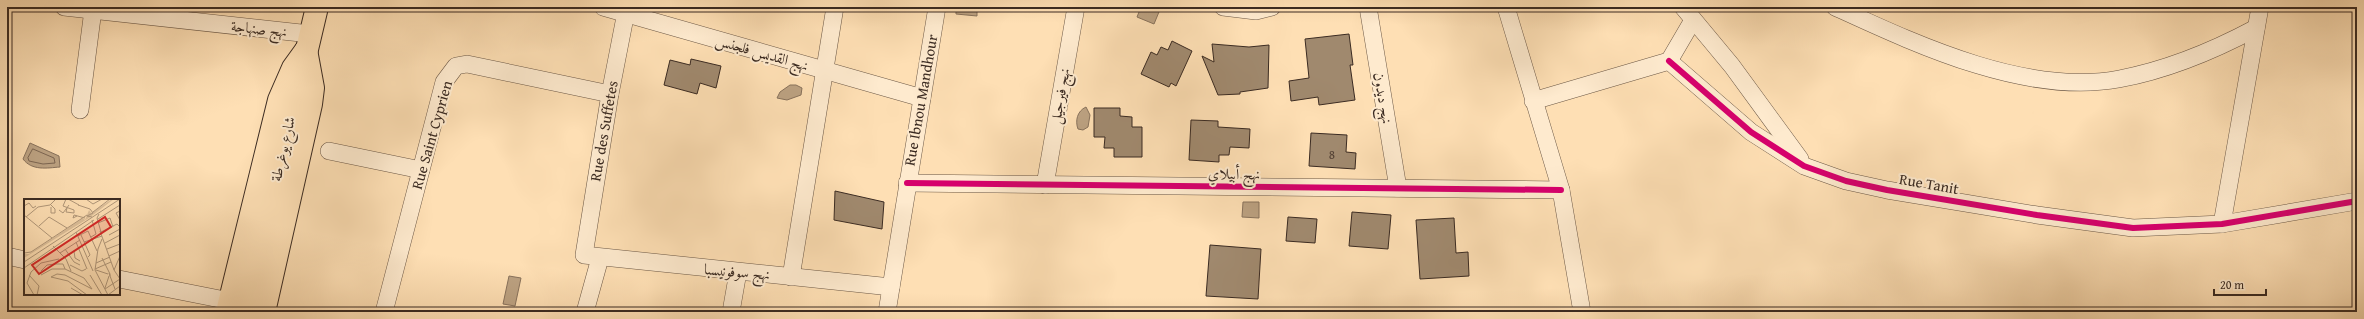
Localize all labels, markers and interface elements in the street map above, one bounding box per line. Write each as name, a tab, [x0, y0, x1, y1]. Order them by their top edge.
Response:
street label: نهج صنهاجة	[229, 15, 288, 46]
street label: نهج القديس فلجنس	[712, 29, 811, 80]
street label: Rue Ibnou Mandhour	[899, 33, 942, 167]
street label: نهج فيرجيل	[1044, 66, 1079, 126]
street label: نهج ديدون	[1365, 71, 1398, 126]
street label: Rue Saint Cyprien	[406, 77, 457, 192]
street label: Rue des Suffetes	[584, 79, 623, 183]
street label: شارع يوغرطة	[265, 114, 303, 184]
house number: 8	[1329, 145, 1335, 164]
street label: نهج أبيلاي	[1208, 163, 1260, 188]
street label: Rue Tanit	[1898, 168, 1961, 199]
inset map	[24, 199, 120, 295]
street label: نهج سوفونيسبا	[703, 258, 771, 289]
scale bar	[2214, 271, 2266, 297]
text: 20 m	[2220, 276, 2244, 293]

